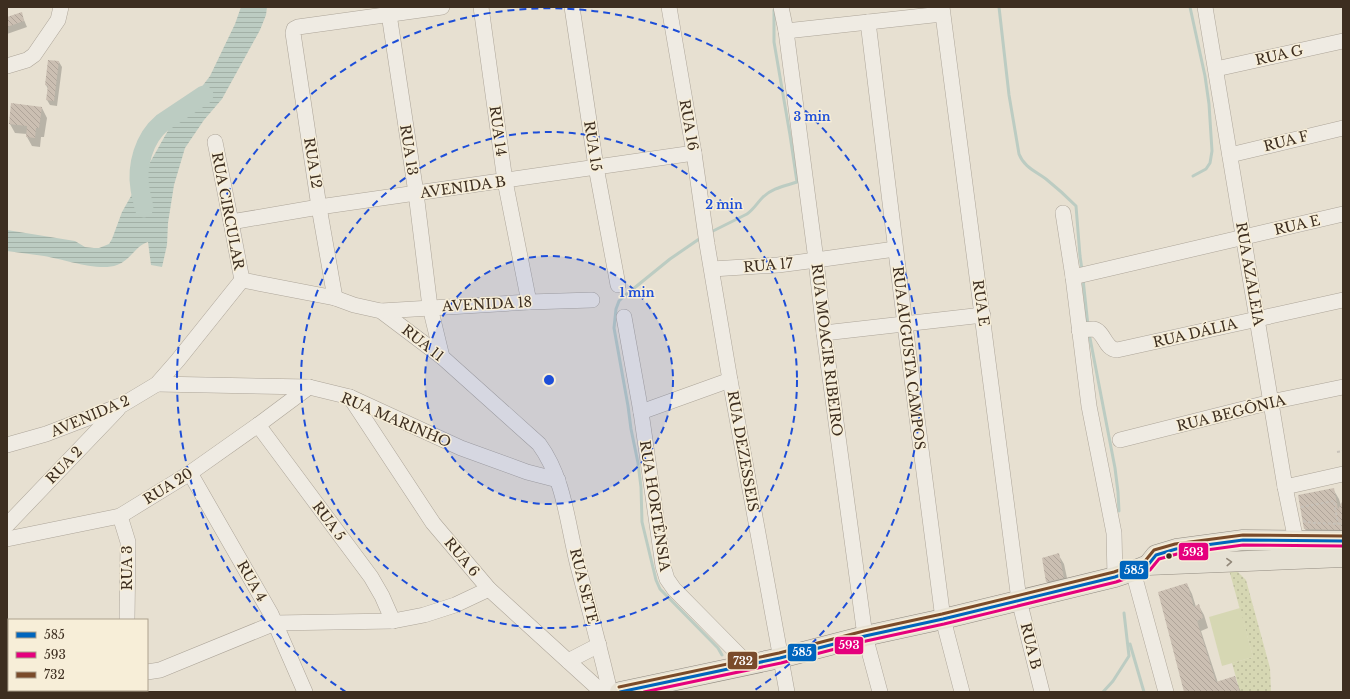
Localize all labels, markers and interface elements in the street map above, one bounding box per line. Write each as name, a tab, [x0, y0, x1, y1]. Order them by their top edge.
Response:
street label: RUA G	[1253, 41, 1305, 69]
street label: RUA 16	[676, 98, 702, 152]
street label: RUA 14	[486, 105, 510, 157]
text: 3 min	[793, 109, 831, 124]
street label: RUA 15	[580, 120, 606, 172]
street label: RUA 13	[396, 123, 422, 177]
street label: RUA F	[1262, 127, 1311, 155]
street label: RUA 12	[300, 136, 326, 190]
street label: RUA CIRCULAR	[208, 151, 248, 272]
street label: AVENIDA B	[418, 172, 507, 202]
text: 2 min	[705, 197, 743, 212]
street label: RUA E	[1272, 211, 1322, 239]
street label: RUA AZALEIA	[1232, 221, 1268, 328]
street label: RUA 17	[742, 254, 795, 276]
street label: RUA MOACIR RIBEIRO	[807, 263, 847, 437]
street label: RUA AUGUSTA CAMPOS	[889, 265, 929, 451]
street label: RUA E	[969, 279, 993, 327]
text: 1 min	[620, 285, 655, 300]
street label: AVENIDA 18	[440, 293, 533, 315]
street label: RUA DÁLIA	[1151, 315, 1239, 351]
street label: RUA 11	[398, 321, 448, 365]
centre of rings	[542, 373, 556, 387]
street label: RUA MARINHO	[338, 389, 454, 451]
street label: RUA DEZESSEIS	[723, 389, 763, 513]
street label: RUA BEGÔNIA	[1174, 390, 1288, 435]
street label: AVENIDA 2	[47, 391, 132, 441]
street label: RUA HORTÊNSIA	[636, 439, 675, 573]
street label: RUA 2	[42, 443, 86, 487]
street label: RUA 20	[140, 464, 196, 508]
street label: RUA 5	[308, 498, 350, 544]
street label: RUA 6	[440, 534, 484, 580]
line badge: 593	[1178, 542, 1209, 561]
street label: RUA 3	[118, 545, 136, 591]
text: 593	[1183, 545, 1203, 559]
street label: RUA SETE	[566, 546, 602, 626]
unlabelled marker	[1164, 551, 1174, 561]
street label: RUA 4	[233, 557, 271, 605]
one-way arrow	[1226, 558, 1232, 567]
line badge: 585	[1119, 560, 1149, 580]
text: 585	[1124, 563, 1144, 577]
legend	[8, 619, 148, 691]
street label: RUA B	[1017, 621, 1046, 671]
text: 585	[44, 627, 65, 642]
line badge: 593	[834, 636, 864, 655]
text: 593	[839, 638, 859, 652]
line badge: 585	[787, 643, 817, 662]
text: 585	[792, 645, 812, 659]
text: 593	[44, 647, 66, 662]
line badge: 732	[727, 651, 758, 670]
text: 732	[733, 654, 753, 668]
text: 732	[44, 667, 65, 682]

